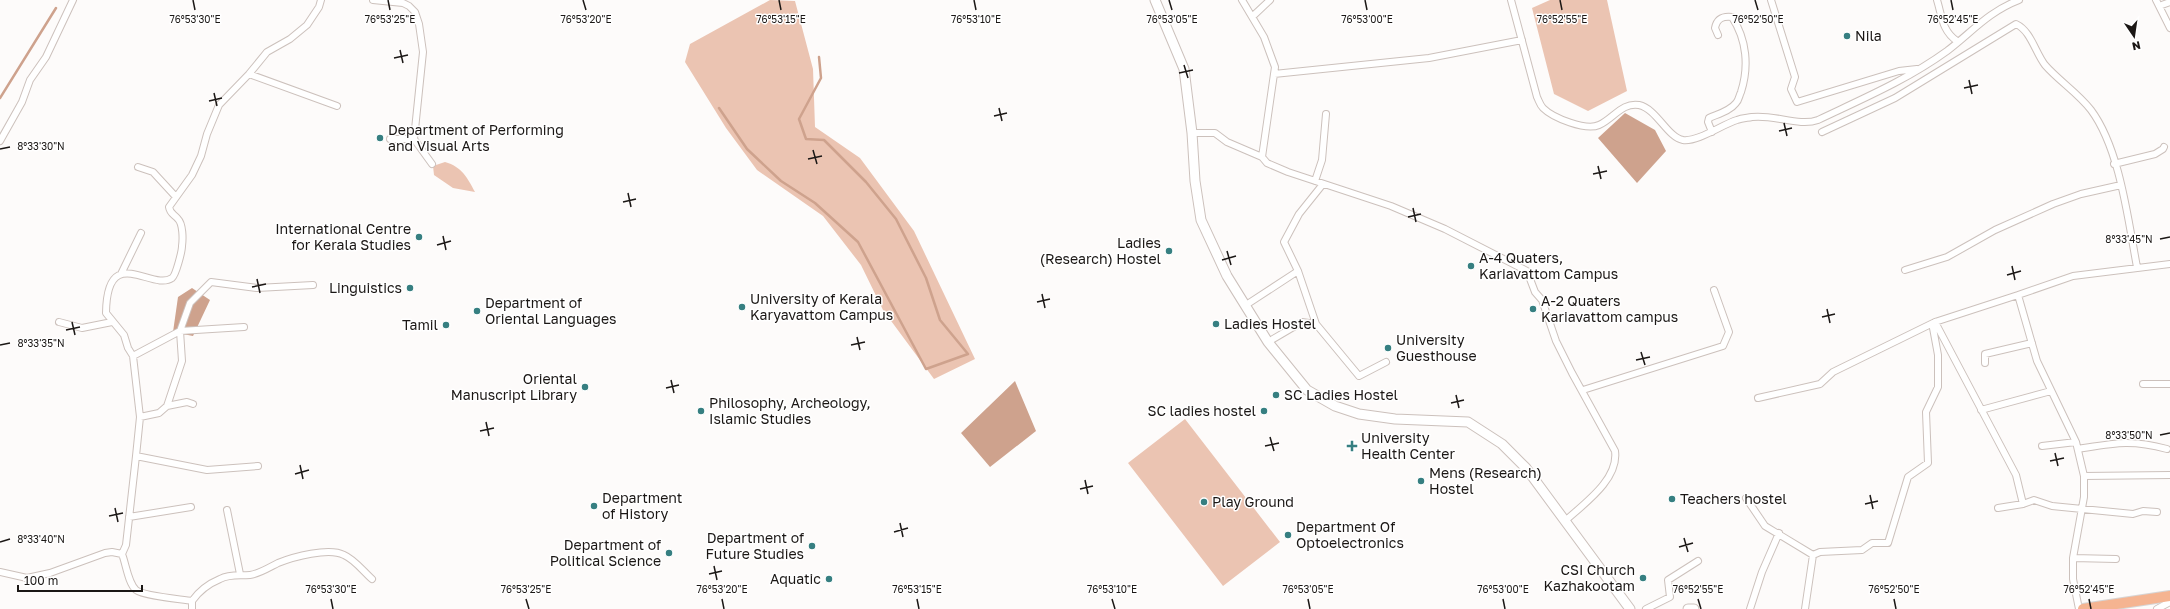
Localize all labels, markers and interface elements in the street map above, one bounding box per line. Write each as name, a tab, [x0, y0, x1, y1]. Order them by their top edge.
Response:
text: 76°53'30"E	[169, 13, 221, 25]
text: 76°53'25"E	[365, 13, 415, 25]
text: 76°53'20"E	[560, 13, 612, 25]
text: 76°53'15"E	[756, 13, 806, 25]
text: 76°53'10"E	[951, 13, 1001, 25]
text: 76°53'05"E	[1146, 13, 1198, 25]
text: 76°53'00"E	[1341, 13, 1393, 25]
text: 76°52'55"E	[1537, 13, 1587, 25]
text: 76°52'50"E	[1732, 13, 1784, 25]
text: 76°52'45"E	[1928, 13, 1978, 25]
north arrow	[2114, 16, 2154, 56]
place label: Nila	[1855, 27, 1882, 44]
marker: Nila	[1842, 31, 1852, 41]
text: N	[2131, 39, 2142, 54]
place label: Department of Performing and Visual Arts	[388, 121, 564, 154]
marker: Department of Performing and Visual Arts	[375, 133, 385, 143]
text: 8°33'30"N	[17, 140, 65, 152]
place label: International Centre for Kerala Studies	[275, 220, 411, 253]
marker: International Centre for Kerala Studies	[414, 232, 424, 242]
text: 8°33'45"N	[2105, 233, 2153, 245]
place label: Ladies (Research) Hostel	[1040, 234, 1161, 267]
marker: Ladies (Research) Hostel	[1164, 246, 1174, 256]
place label: A-4 Quaters, Kariavattom Campus	[1479, 249, 1618, 282]
marker: A-4 Quaters, Kariavattom Campus	[1466, 261, 1476, 271]
place label: Linguistics	[329, 279, 402, 296]
marker: Linguistics	[405, 283, 415, 293]
place label: University of Kerala Karyavattom Campus	[750, 290, 893, 323]
place label: A-2 Quaters Kariavattom campus	[1541, 292, 1678, 325]
place label: Department of Oriental Languages	[485, 294, 616, 327]
marker: University of Kerala Karyavattom Campus	[737, 302, 747, 312]
marker: A-2 Quaters Kariavattom campus	[1528, 304, 1538, 314]
marker: Department of Oriental Languages	[472, 306, 482, 316]
place label: Ladies Hostel	[1224, 315, 1316, 332]
place label: Tamil	[402, 316, 438, 333]
marker: Ladies Hostel	[1211, 319, 1221, 329]
marker: Tamil	[441, 320, 451, 330]
place label: University Guesthouse	[1396, 331, 1477, 364]
text: 8°33'35"N	[17, 337, 65, 349]
marker: University Guesthouse	[1383, 343, 1393, 353]
place label: Oriental Manuscript Library	[451, 370, 577, 403]
marker: Oriental Manuscript Library	[580, 382, 590, 392]
place label: SC Ladies Hostel	[1284, 386, 1398, 403]
marker: SC Ladies Hostel	[1271, 390, 1281, 400]
place label: Philosophy, Archeology, Islamic Studies	[709, 394, 871, 427]
place label: SC ladies hostel	[1148, 402, 1256, 419]
marker: Philosophy, Archeology, Islamic Studies	[696, 406, 706, 416]
marker: SC ladies hostel	[1259, 406, 1269, 416]
place label: University Health Center	[1361, 429, 1455, 462]
text: 8°33'50"N	[2105, 429, 2153, 441]
marker: University Health Center	[1346, 440, 1358, 452]
place label: Mens (Research) Hostel	[1429, 464, 1542, 497]
marker: Mens (Research) Hostel	[1416, 476, 1426, 486]
place label: Department of History	[602, 489, 682, 522]
place label: Teachers hostel	[1680, 490, 1787, 507]
place label: Play Ground	[1212, 493, 1294, 510]
marker: Teachers hostel	[1667, 494, 1677, 504]
marker: Play Ground	[1199, 497, 1209, 507]
marker: Department of History	[589, 501, 599, 511]
place label: Department Of Optoelectronics	[1296, 518, 1404, 551]
place label: Department of Future Studies	[706, 529, 804, 562]
marker: Department Of Optoelectronics	[1283, 530, 1293, 540]
text: 8°33'40"N	[17, 533, 65, 545]
place label: Department of Political Science	[550, 536, 661, 569]
marker: Department of Future Studies	[807, 541, 817, 551]
marker: Department of Political Science	[664, 548, 674, 558]
place label: CSI Church Kazhakootam	[1544, 561, 1635, 594]
scale bar	[18, 567, 142, 593]
place label: Aquatic	[770, 570, 821, 587]
text: 100 m	[24, 573, 58, 588]
marker: CSI Church Kazhakootam	[1638, 573, 1648, 583]
marker: Aquatic	[824, 574, 834, 584]
text: 76°53'30"E	[305, 583, 357, 595]
text: 76°53'25"E	[501, 583, 551, 595]
text: 76°53'20"E	[696, 583, 748, 595]
text: 76°53'15"E	[892, 583, 942, 595]
text: 76°53'10"E	[1087, 583, 1137, 595]
text: 76°53'05"E	[1282, 583, 1334, 595]
text: 76°53'00"E	[1477, 583, 1529, 595]
text: 76°52'55"E	[1673, 583, 1723, 595]
text: 76°52'50"E	[1868, 583, 1920, 595]
text: 76°52'45"E	[2064, 583, 2114, 595]

